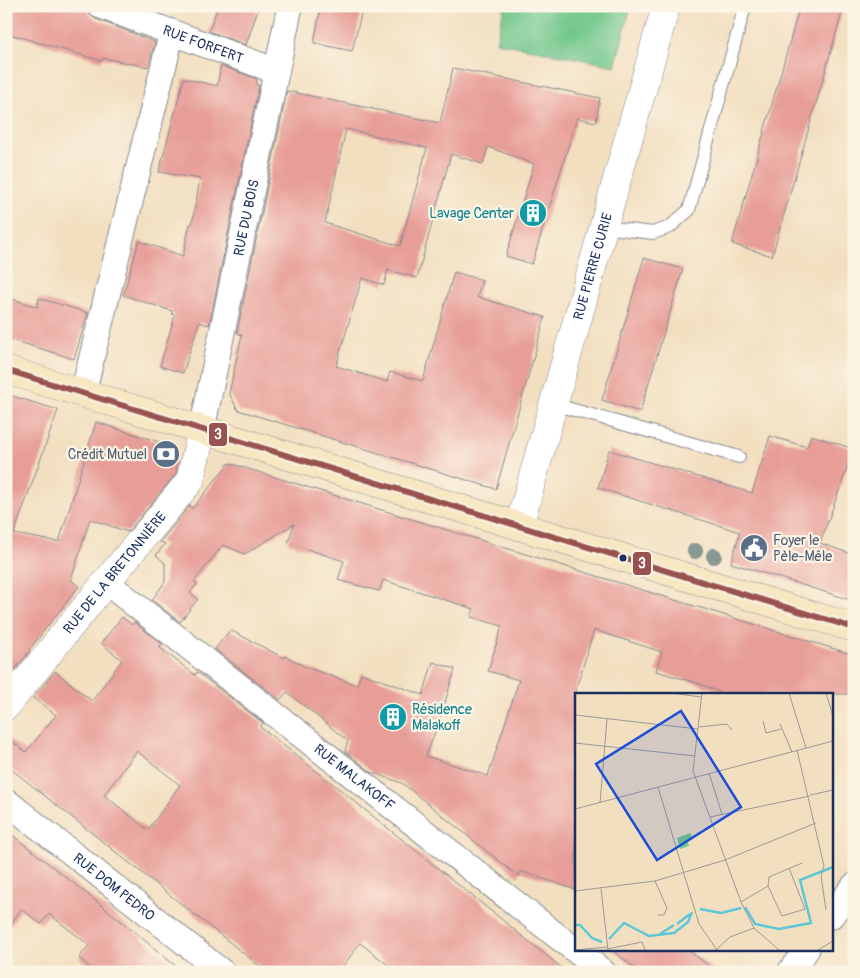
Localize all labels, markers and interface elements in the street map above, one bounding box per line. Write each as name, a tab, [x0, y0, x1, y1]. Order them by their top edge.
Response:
street label: RUE FORFERT	[160, 22, 246, 67]
street label: RUE DU BOIS	[230, 178, 263, 257]
building icon: Lavage Center	[518, 198, 548, 228]
place label: Lavage Center	[429, 205, 514, 222]
street label: RUE PIERRE CURIE	[570, 211, 616, 322]
line badge: 3	[208, 422, 228, 447]
text: 3	[214, 426, 222, 443]
bank icon: Crédit Mutuel	[151, 439, 181, 469]
place label: Crédit Mutuel	[68, 446, 147, 463]
street label: RUE DE LA BRETONNIÈRE	[60, 508, 170, 637]
place label: Foyer le Pèle-Mêle	[773, 532, 832, 565]
public building icon: Foyer le Pèle-Mêle	[739, 533, 769, 563]
line badge: 3	[632, 551, 652, 576]
unlabelled marker	[618, 553, 628, 563]
text: 3	[638, 555, 646, 572]
inset map	[575, 693, 832, 950]
place label: Résidence Malakoff	[412, 701, 472, 734]
building icon: Résidence Malakoff	[378, 702, 408, 732]
street label: RUE MALAKOFF	[310, 740, 398, 814]
street label: RUE DOM PEDRO	[70, 850, 158, 925]

